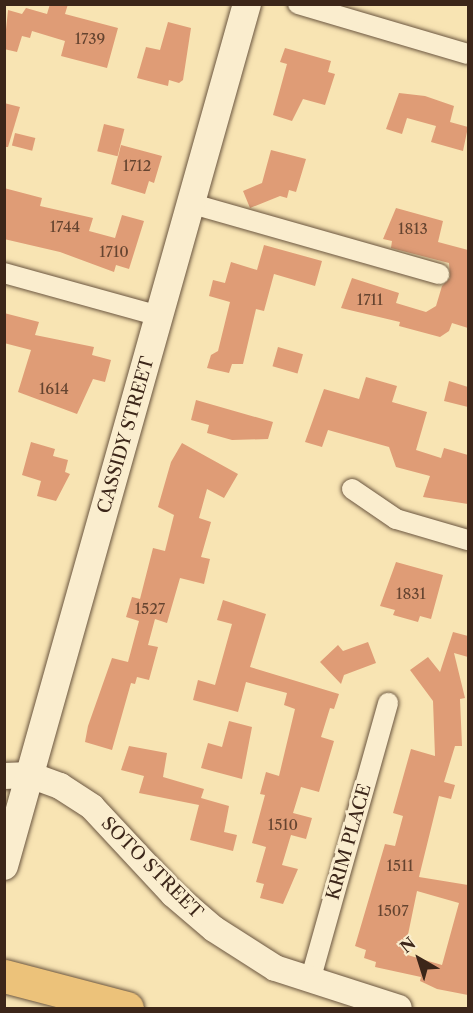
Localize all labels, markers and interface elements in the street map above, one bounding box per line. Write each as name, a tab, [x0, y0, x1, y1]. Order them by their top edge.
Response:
house number: 1739	[75, 30, 105, 48]
house number: 1712	[123, 157, 151, 175]
house number: 1744	[50, 218, 80, 236]
house number: 1813	[398, 220, 428, 238]
house number: 1710	[99, 243, 129, 261]
house number: 1711	[357, 291, 383, 309]
street label: CASSIDY STREET	[93, 354, 159, 516]
house number: 1614	[39, 380, 69, 398]
house number: 1831	[396, 585, 426, 603]
house number: 1527	[135, 600, 165, 618]
street label: KRIM PLACE	[322, 782, 376, 902]
street label: SOTO STREET	[97, 813, 207, 923]
house number: 1510	[268, 816, 298, 834]
house number: 1511	[386, 857, 414, 875]
house number: 1507	[377, 902, 409, 920]
north arrow	[389, 929, 449, 989]
text: N	[396, 933, 419, 957]

